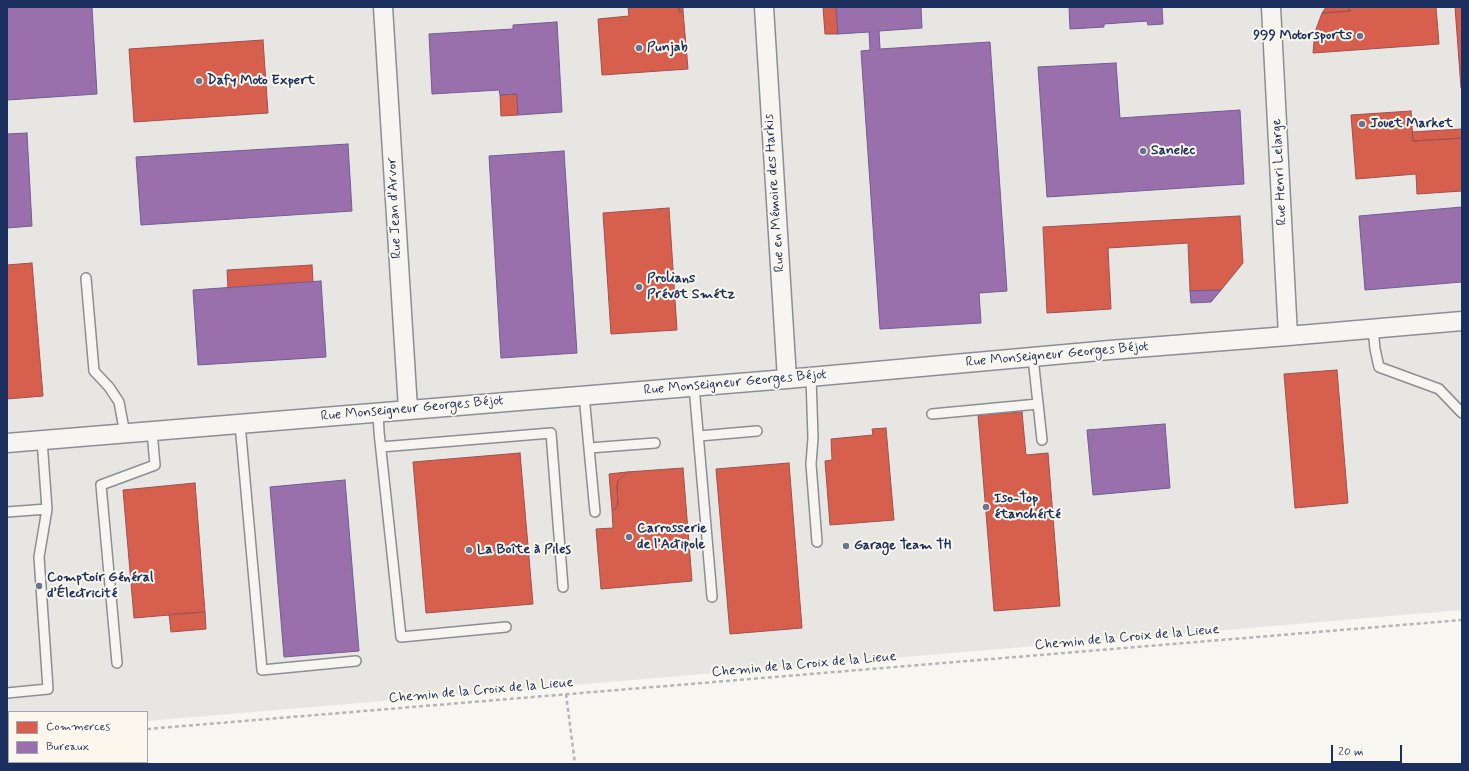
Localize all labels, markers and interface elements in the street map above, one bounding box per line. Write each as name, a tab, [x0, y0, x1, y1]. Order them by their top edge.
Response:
place label: 999 Motorsports	[1253, 28, 1352, 44]
marker: 999 Motorsports	[1355, 31, 1365, 41]
place label: Punjab	[647, 40, 688, 56]
marker: Punjab	[634, 43, 644, 53]
place label: Dafy Moto Expert	[207, 73, 315, 89]
marker: Dafy Moto Expert	[194, 76, 204, 86]
street label: Rue en Mémoire des Harkis	[761, 113, 789, 273]
place label: Jouet Market	[1370, 116, 1453, 132]
street label: Rue Henri Lelarge	[1269, 118, 1291, 226]
marker: Jouet Market	[1357, 119, 1367, 129]
place label: Sanelec	[1151, 143, 1195, 159]
marker: Sanelec	[1138, 146, 1148, 156]
street label: Rue Jean d'Arvor	[384, 157, 406, 259]
place label: Prolians Prévôt Smétz	[647, 271, 735, 304]
marker: Prolians Prévôt Smétz	[634, 282, 644, 292]
street label: Rue Monseigneur Georges Béjot	[965, 339, 1149, 371]
street label: Rue Monseigneur Georges Béjot	[643, 367, 827, 399]
street label: Rue Monseigneur Georges Béjot	[320, 393, 504, 425]
place label: Iso-Top étanchéité	[994, 491, 1061, 524]
marker: Iso-Top étanchéité	[981, 502, 991, 512]
place label: Carrosserie de l’Actipole	[637, 521, 707, 554]
marker: Carrosserie de l’Actipole	[624, 532, 634, 542]
place label: Garage Team TH	[854, 538, 951, 554]
marker: Garage Team TH	[841, 541, 851, 551]
place label: La Boîte à Piles	[477, 542, 571, 558]
marker: La Boîte à Piles	[464, 545, 474, 555]
place label: Comptoir Général d’Électricité	[47, 570, 153, 602]
marker: Comptoir Général d’Électricité	[34, 581, 44, 591]
street label: Chemin de la Croix de la Lieue	[1034, 622, 1220, 654]
street label: Chemin de la Croix de la Lieue	[711, 649, 897, 681]
street label: Chemin de la Croix de la Lieue	[388, 675, 574, 707]
legend	[8, 711, 148, 763]
text: Commerces	[46, 719, 110, 735]
scale bar	[1333, 737, 1404, 763]
text: Bureaux	[46, 739, 89, 755]
text: 20 m	[1338, 744, 1364, 760]

